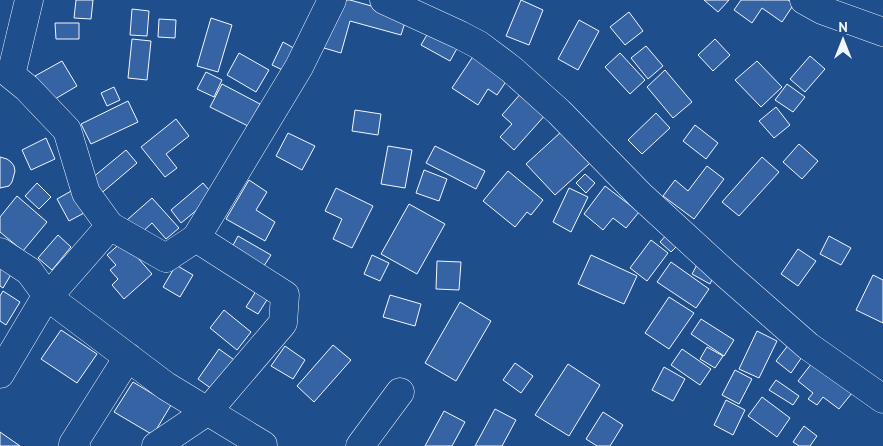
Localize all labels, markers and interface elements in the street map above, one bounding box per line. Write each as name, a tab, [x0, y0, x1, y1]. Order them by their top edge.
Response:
north arrow	[818, 15, 868, 65]
text: N	[838, 18, 848, 36]

